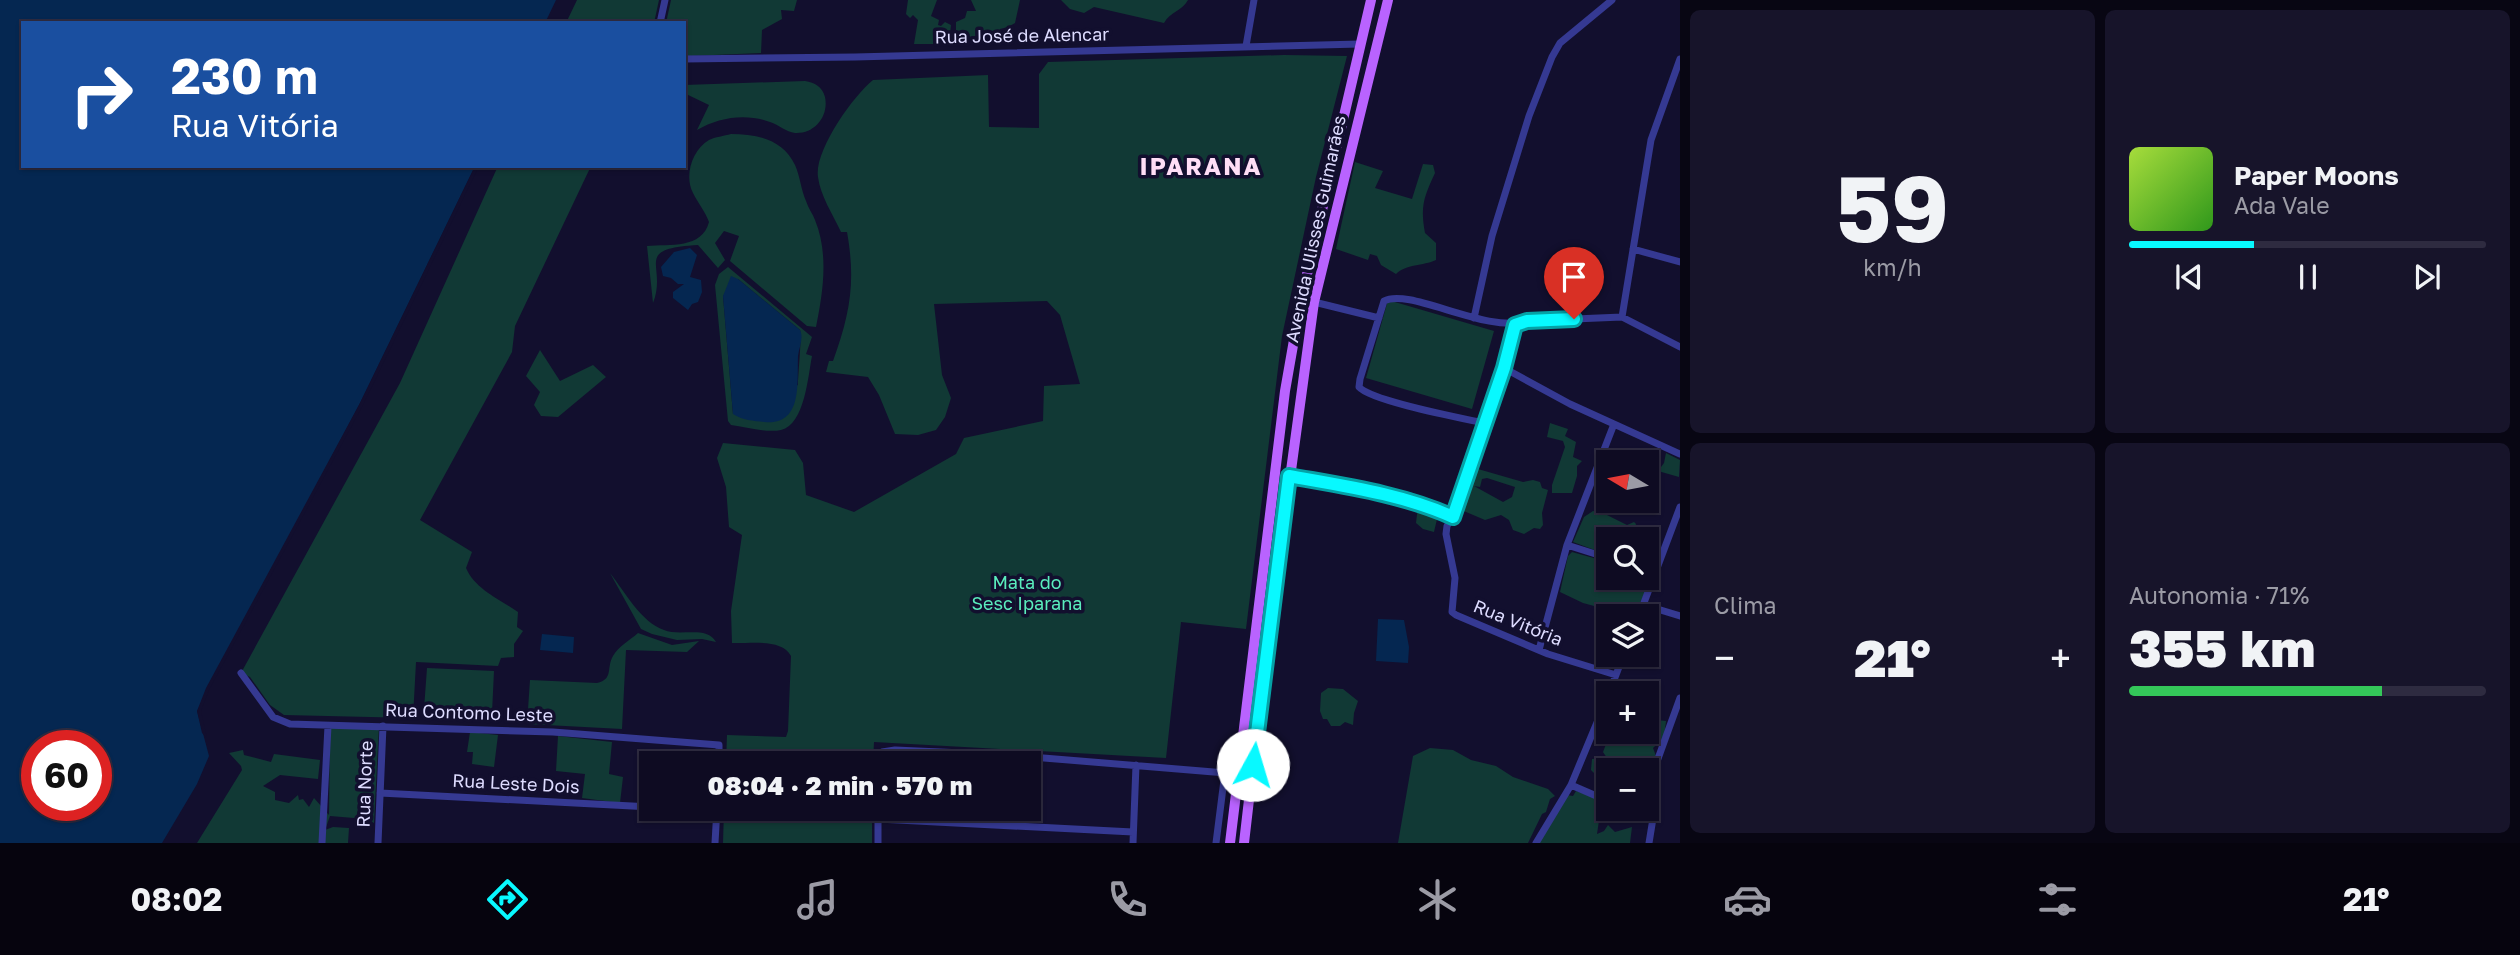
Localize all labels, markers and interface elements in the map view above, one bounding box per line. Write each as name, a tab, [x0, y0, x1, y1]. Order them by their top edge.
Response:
street label: Rua José de Alencar	[935, 22, 1109, 48]
text: 230 m	[171, 46, 318, 105]
icon: right	[56, 49, 147, 140]
text: Rua Vitória	[171, 106, 339, 144]
street label: Avenida Ulisses Guimarães	[1280, 113, 1350, 344]
district label: IPARANA	[1140, 151, 1262, 180]
text: 59	[1836, 153, 1949, 262]
text: Paper Moons	[2234, 160, 2399, 191]
text: Ada Vale	[2234, 191, 2330, 219]
pin	[1544, 247, 1604, 319]
text: km/h	[1863, 253, 1922, 281]
icon: arrive	[1555, 258, 1593, 296]
icon: previous	[2170, 258, 2208, 296]
icon: pause	[2289, 258, 2327, 296]
icon: next	[2408, 258, 2446, 296]
north arrow	[1596, 450, 1659, 513]
map controls	[1596, 450, 1659, 821]
button: search	[1596, 527, 1659, 590]
park label: Mata do Sesc Iparana	[972, 571, 1082, 614]
text: Autonomia · 71%	[2129, 581, 2309, 609]
text: Clima	[1714, 591, 1777, 619]
street label: Rua Vitória	[1471, 594, 1566, 650]
button: layers	[1596, 604, 1659, 667]
text: 355 km	[2129, 616, 2316, 678]
text: 21°	[1854, 626, 1931, 688]
text: −	[1714, 635, 1735, 680]
text: +	[2050, 635, 2071, 680]
button: +	[1596, 681, 1659, 744]
street label: Rua Contomo Leste	[385, 698, 554, 726]
position arrow	[1216, 728, 1290, 802]
speed limit sign: 60	[21, 730, 112, 821]
street label: Rua Norte	[351, 740, 377, 828]
button: −	[1596, 758, 1659, 821]
street label: Rua Leste Dois	[452, 769, 580, 797]
text: 08:04 · 2 min · 570 m	[708, 770, 972, 801]
icon: directions	[483, 875, 532, 924]
icon: music	[793, 875, 842, 924]
icon: phone	[1103, 875, 1152, 924]
icon: climate	[1413, 875, 1462, 924]
icon: car	[1723, 875, 1772, 924]
icon: filters	[2033, 875, 2082, 924]
text: 08:02	[130, 880, 222, 918]
text: 21°	[2343, 880, 2389, 918]

